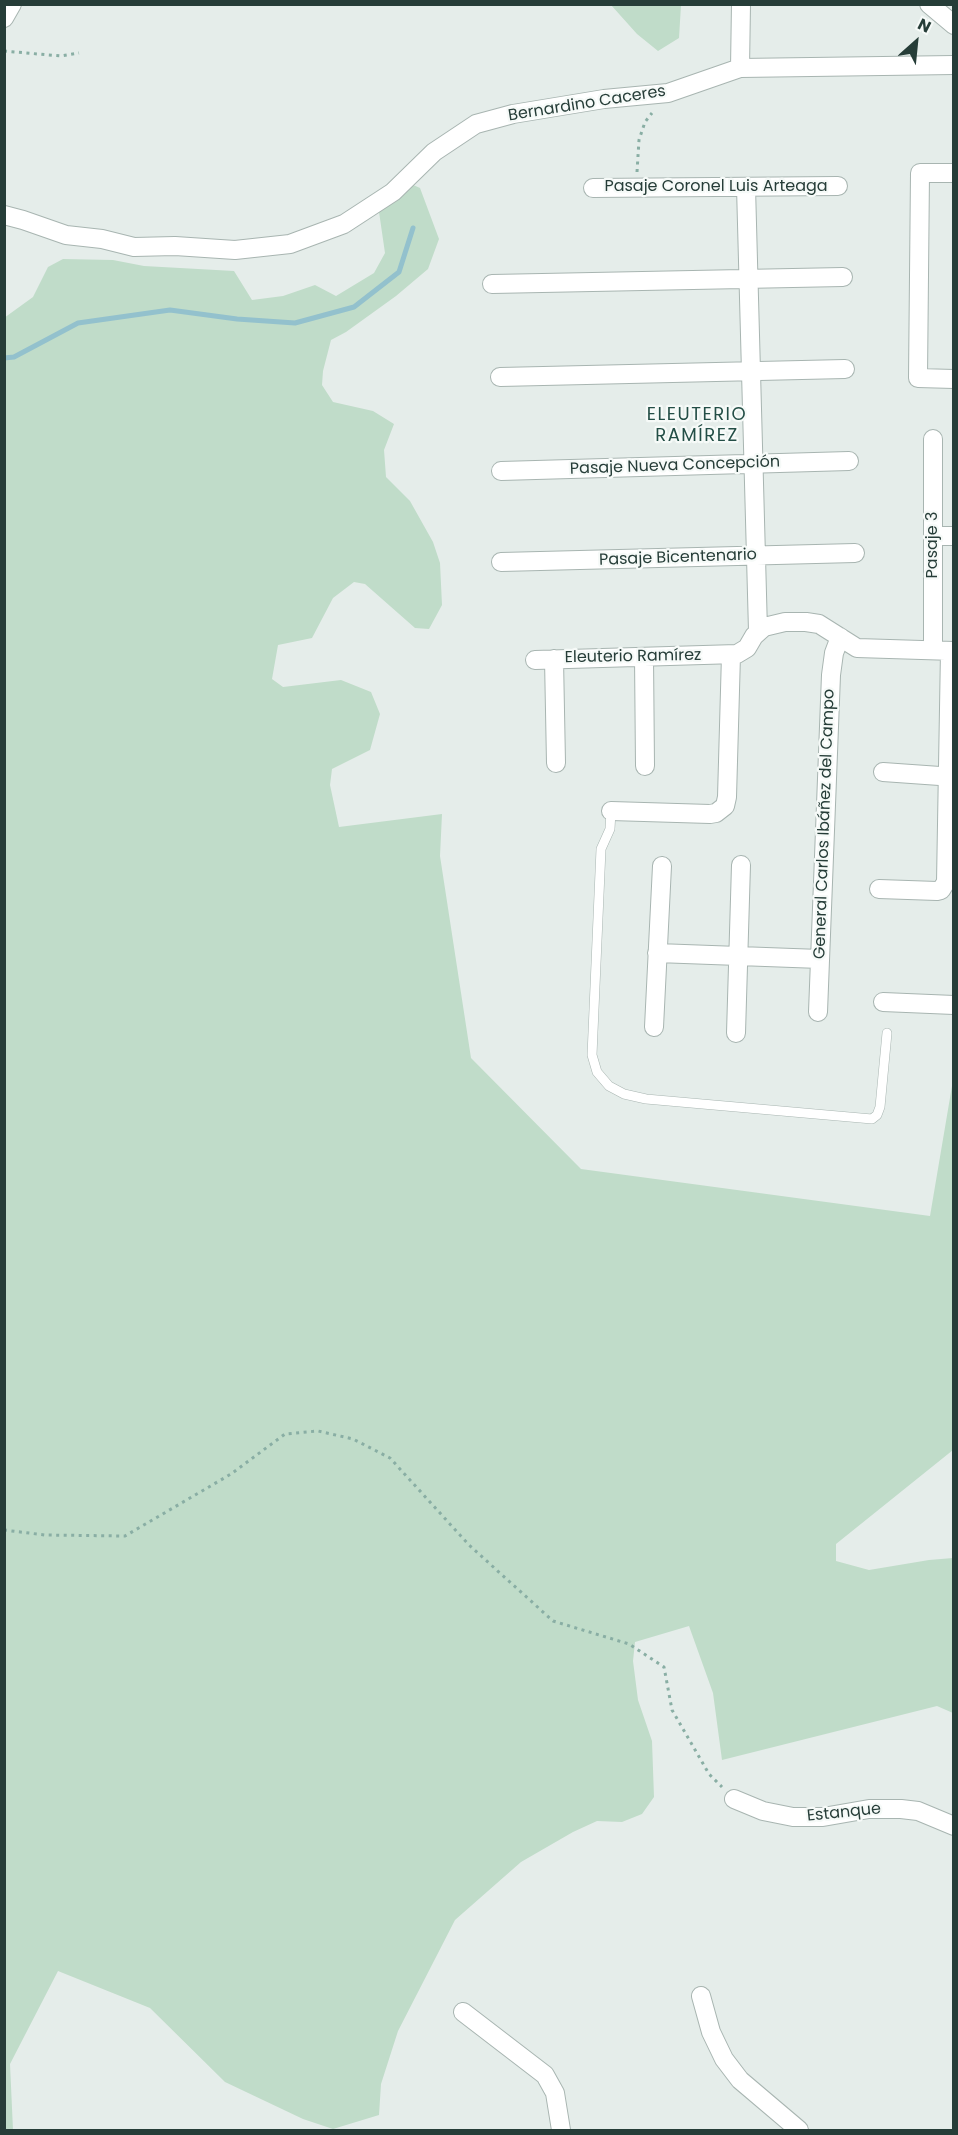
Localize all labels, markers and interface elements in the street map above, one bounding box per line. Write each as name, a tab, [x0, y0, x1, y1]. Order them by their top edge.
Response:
north arrow	[886, 12, 946, 72]
text: N	[914, 13, 935, 38]
street label: Bernardino Caceres	[507, 82, 667, 126]
street label: Pasaje Coronel Luis Arteaga	[604, 177, 828, 197]
district label: ELEUTERIO RAMÍREZ	[647, 404, 747, 446]
street label: Pasaje Nueva Concepción	[570, 453, 780, 479]
street label: Pasaje 3	[923, 512, 943, 578]
street label: Pasaje Bicentenario	[599, 546, 757, 570]
street label: Eleuterio Ramírez	[565, 646, 701, 668]
street label: General Carlos Ibáñez del Campo	[811, 689, 839, 959]
street label: Estanque	[806, 1800, 882, 1826]

